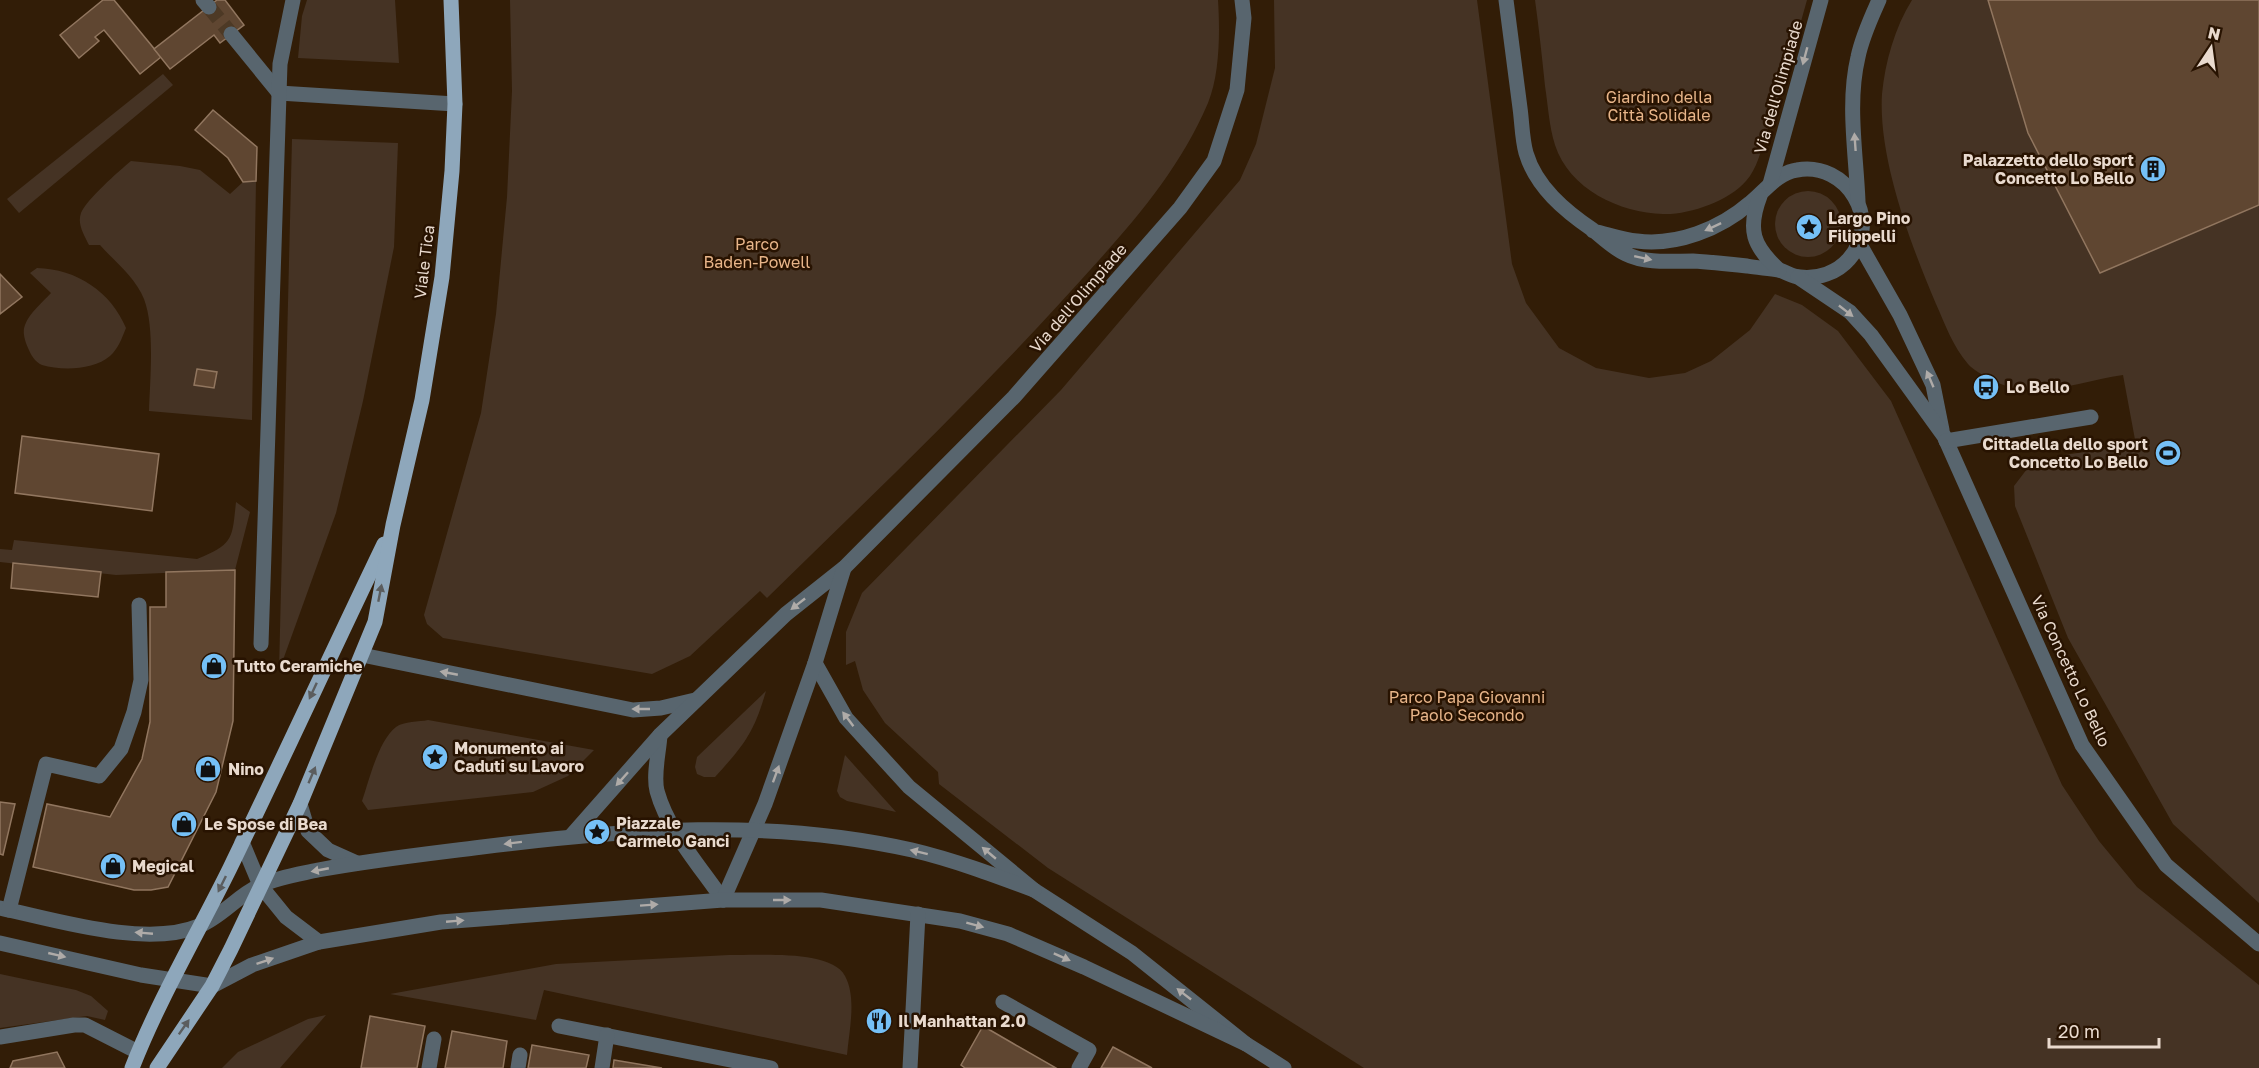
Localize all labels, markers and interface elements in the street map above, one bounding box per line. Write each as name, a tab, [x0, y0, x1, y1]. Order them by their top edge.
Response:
street label: Via dell'Olimpiade	[1749, 18, 1807, 156]
north arrow	[2181, 18, 2241, 78]
text: N	[2206, 22, 2223, 44]
one-way arrow	[1800, 47, 1810, 66]
park label: Giardino della Città Solidale	[1606, 87, 1712, 125]
one-way arrow	[1850, 133, 1859, 152]
place label: Palazzetto dello sport Concetto Lo Bello	[1963, 150, 2134, 188]
building icon: Palazzetto dello sport Concetto Lo Bello	[2138, 154, 2168, 184]
place label: Largo Pino Filippelli	[1828, 208, 1911, 246]
place icon: Largo Pino Filippelli	[1794, 212, 1824, 242]
one-way arrow	[1704, 222, 1721, 231]
street label: Viale Tica	[410, 224, 438, 300]
park label: Parco Baden-Powell	[704, 234, 810, 272]
street label: Via dell'Olimpiade	[1025, 239, 1131, 357]
one-way arrow	[1634, 254, 1653, 263]
one-way arrow	[1839, 304, 1854, 316]
one-way arrow	[1925, 370, 1934, 388]
bus stop icon: Lo Bello	[1971, 372, 2001, 402]
place label: Lo Bello	[2006, 377, 2070, 397]
place label: Cittadella dello sport Concetto Lo Bello	[1982, 434, 2148, 472]
sports icon: Cittadella dello sport Concetto Lo Bello	[2153, 438, 2183, 468]
one-way arrow	[376, 583, 385, 602]
street label: Via Concetto Lo Bello	[2027, 592, 2115, 750]
one-way arrow	[790, 598, 806, 611]
shop icon: Tutto Ceramiche	[199, 651, 229, 681]
place label: Tutto Ceramiche	[234, 656, 362, 676]
one-way arrow	[439, 668, 458, 677]
one-way arrow	[308, 683, 317, 700]
park label: Parco Papa Giovanni Paolo Secondo	[1389, 687, 1545, 725]
one-way arrow	[631, 704, 650, 714]
one-way arrow	[843, 711, 855, 726]
place label: Monumento ai Caduti su Lavoro	[454, 738, 584, 776]
place icon: Monumento ai Caduti su Lavoro	[420, 742, 450, 772]
shop icon: Nino	[193, 754, 223, 784]
place label: Nino	[228, 759, 264, 779]
one-way arrow	[772, 765, 782, 783]
one-way arrow	[308, 766, 317, 784]
one-way arrow	[616, 771, 629, 786]
shop icon: Le Spose di Bea	[169, 809, 199, 839]
place label: Piazzale Carmelo Ganci	[616, 813, 730, 851]
place label: Le Spose di Bea	[204, 814, 327, 834]
place icon: Piazzale Carmelo Ganci	[582, 817, 612, 847]
one-way arrow	[504, 838, 523, 848]
one-way arrow	[910, 846, 928, 856]
one-way arrow	[982, 847, 997, 860]
shop icon: Megical	[98, 851, 128, 881]
place label: Megical	[132, 856, 194, 876]
one-way arrow	[310, 866, 329, 875]
one-way arrow	[217, 875, 227, 892]
one-way arrow	[772, 895, 791, 905]
one-way arrow	[640, 900, 659, 909]
one-way arrow	[445, 916, 464, 926]
one-way arrow	[966, 921, 984, 930]
one-way arrow	[135, 929, 154, 938]
one-way arrow	[48, 951, 66, 961]
one-way arrow	[1053, 953, 1070, 962]
one-way arrow	[256, 955, 274, 965]
one-way arrow	[1176, 989, 1191, 1001]
restaurant icon: Il Manhattan 2.0	[864, 1006, 894, 1036]
place label: Il Manhattan 2.0	[898, 1011, 1026, 1031]
scale bar	[2049, 1011, 2158, 1049]
one-way arrow	[178, 1019, 189, 1035]
text: 20 m	[2058, 1020, 2100, 1042]

